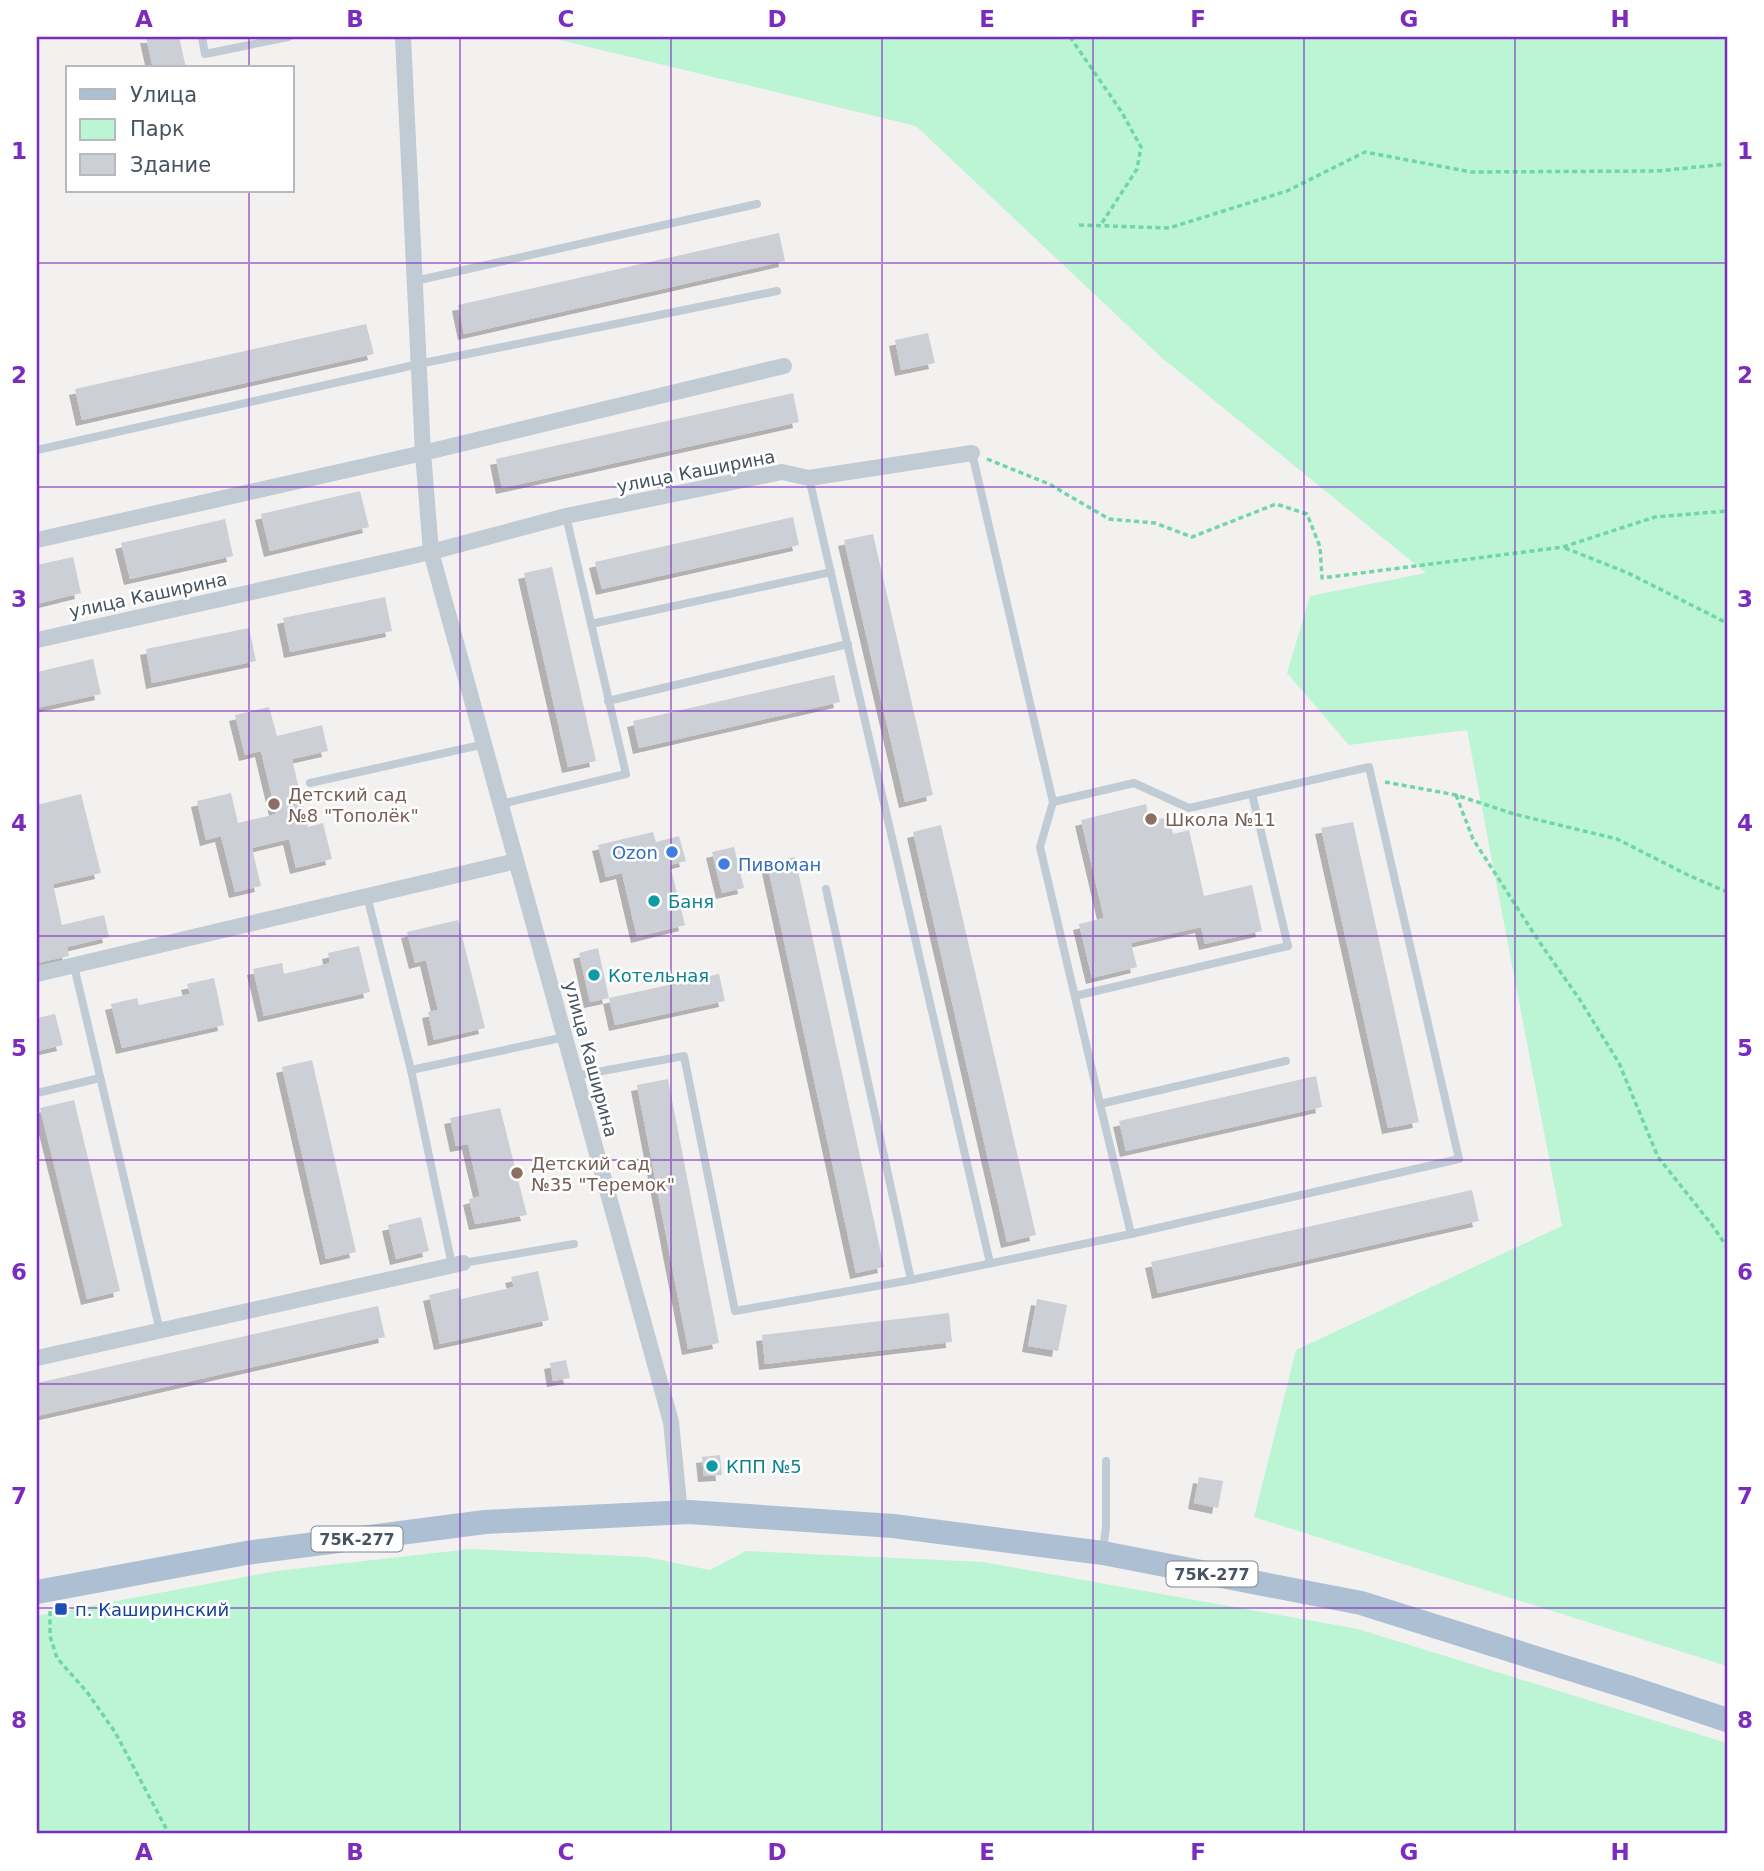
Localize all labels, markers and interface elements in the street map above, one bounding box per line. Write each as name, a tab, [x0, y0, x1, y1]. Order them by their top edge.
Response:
text: A	[135, 6, 153, 32]
text: B	[346, 6, 364, 32]
text: C	[558, 6, 574, 32]
text: D	[767, 6, 787, 32]
text: E	[979, 6, 995, 32]
text: F	[1190, 6, 1206, 32]
text: G	[1400, 6, 1418, 32]
text: H	[1610, 6, 1630, 32]
legend	[66, 66, 294, 192]
text: Улица	[130, 83, 197, 107]
text: Парк	[130, 117, 185, 141]
text: 1	[11, 138, 27, 164]
text: 1	[1737, 138, 1753, 164]
text: Здание	[130, 153, 211, 177]
text: 2	[11, 362, 27, 388]
text: 2	[1737, 362, 1753, 388]
street label: улица Каширина	[615, 445, 777, 497]
street label: улица Каширина	[67, 568, 229, 622]
text: 3	[11, 586, 27, 612]
text: 3	[1737, 586, 1753, 612]
place label: Детский сад №8 "Тополёк"	[288, 784, 419, 826]
marker: Детский сад №8 "Тополёк"	[266, 796, 282, 812]
place label: Школа №11	[1165, 809, 1276, 830]
text: 4	[11, 810, 27, 836]
text: 4	[1737, 810, 1753, 836]
marker: Школа №11	[1143, 811, 1159, 827]
place label: Ozon	[612, 842, 658, 863]
marker: Ozon	[664, 844, 680, 860]
place label: Пивоман	[738, 854, 821, 875]
marker: Пивоман	[716, 856, 732, 872]
place label: Баня	[668, 891, 714, 912]
marker: Баня	[646, 893, 662, 909]
place label: Котельная	[608, 965, 709, 986]
marker: Котельная	[586, 967, 602, 983]
street label: улица Каширина	[560, 979, 622, 1139]
text: 5	[11, 1035, 27, 1061]
text: 5	[1737, 1035, 1753, 1061]
place label: Детский сад №35 "Теремок"	[531, 1153, 675, 1195]
marker: Детский сад №35 "Теремок"	[509, 1165, 525, 1181]
text: 6	[11, 1259, 27, 1285]
text: 6	[1737, 1259, 1753, 1285]
place label: КПП №5	[726, 1456, 802, 1477]
marker: КПП №5	[704, 1458, 720, 1474]
text: 7	[11, 1483, 27, 1509]
text: 7	[1737, 1483, 1753, 1509]
road number: 75К-277	[312, 1526, 402, 1552]
road number: 75К-277	[1166, 1562, 1258, 1586]
place label: п. Каширинский	[75, 1599, 229, 1620]
marker: п. Каширинский	[53, 1601, 69, 1617]
text: 8	[11, 1707, 27, 1733]
text: 8	[1737, 1707, 1753, 1733]
text: A	[135, 1839, 153, 1865]
text: B	[346, 1839, 364, 1865]
text: C	[558, 1839, 574, 1865]
text: D	[767, 1839, 787, 1865]
text: E	[979, 1839, 995, 1865]
text: F	[1190, 1839, 1206, 1865]
text: G	[1400, 1839, 1418, 1865]
text: H	[1610, 1839, 1630, 1865]

